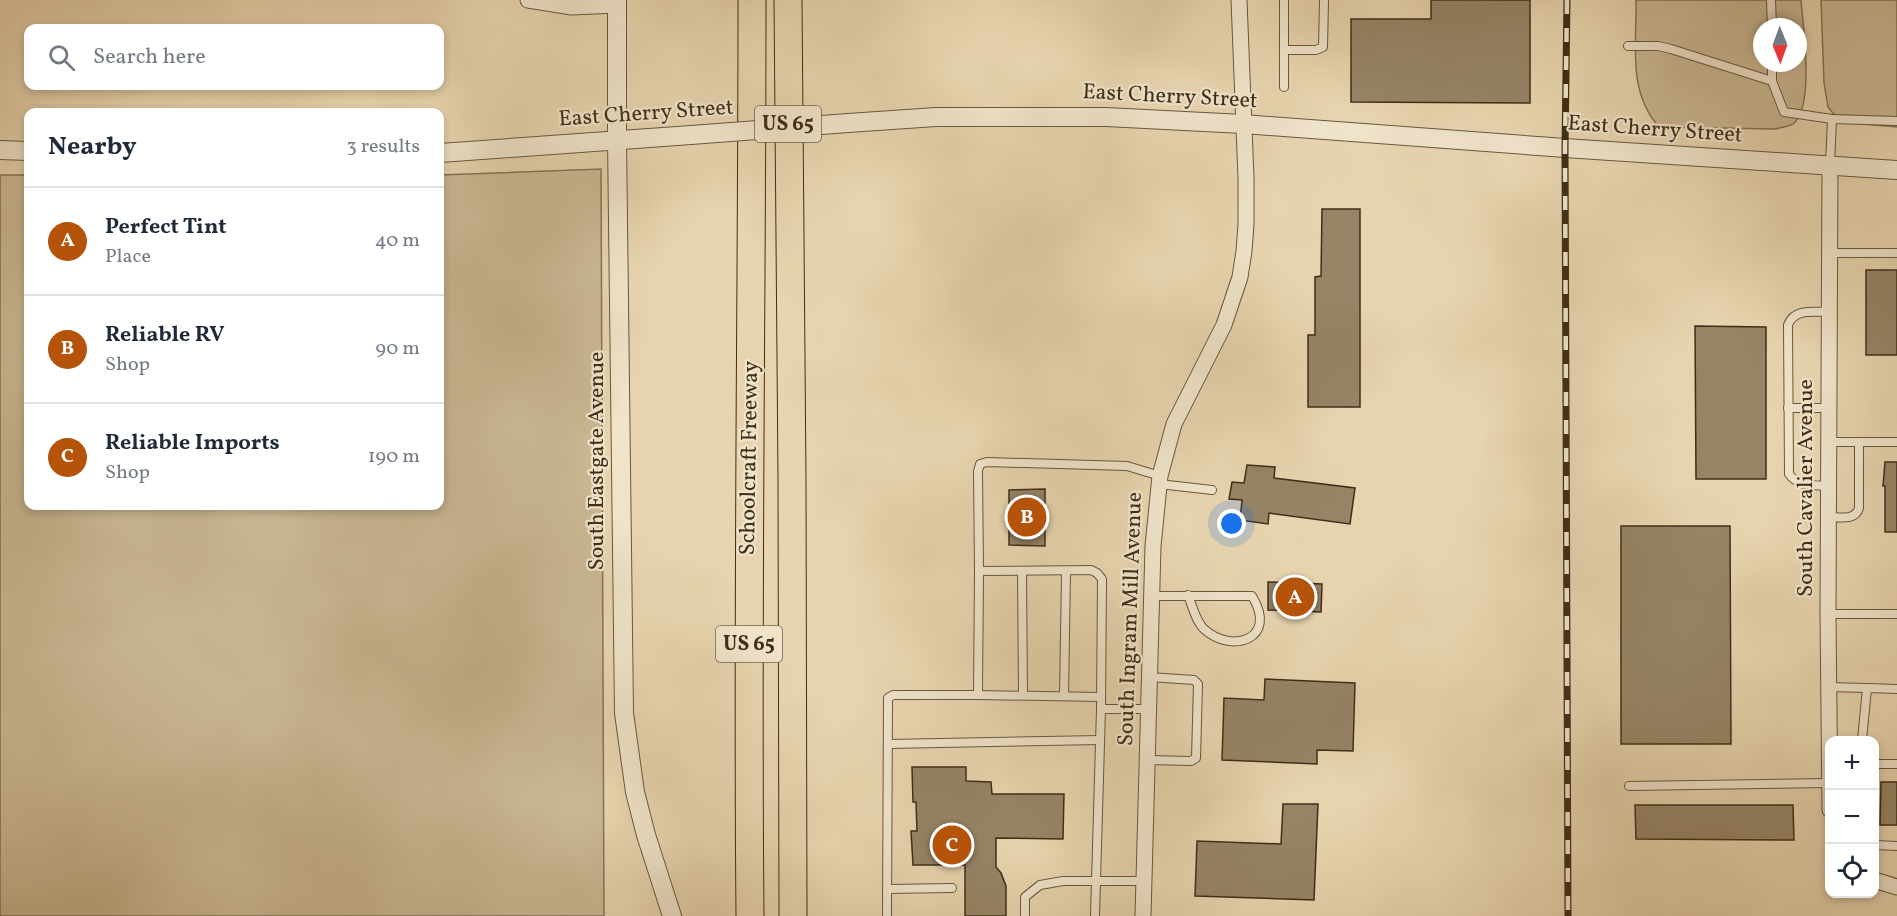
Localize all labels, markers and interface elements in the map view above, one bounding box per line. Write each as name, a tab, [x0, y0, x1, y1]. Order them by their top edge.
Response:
north arrow	[1753, 18, 1807, 72]
search box	[24, 24, 444, 90]
icon: search	[45, 41, 78, 74]
text: Search here	[93, 42, 206, 73]
street label: East Cherry Street	[1082, 77, 1259, 117]
street label: East Cherry Street	[557, 92, 735, 136]
road number: US 65	[755, 106, 821, 142]
street label: East Cherry Street	[1566, 108, 1744, 152]
text: Nearby	[48, 129, 137, 165]
text: 3 results	[346, 133, 420, 161]
text: Perfect Tint	[105, 212, 226, 243]
text: A	[60, 227, 75, 255]
text: 40 m	[375, 227, 420, 255]
text: Place	[105, 243, 151, 271]
text: Reliable RV	[105, 320, 225, 351]
text: B	[61, 335, 74, 363]
text: 90 m	[376, 335, 420, 363]
text: Shop	[105, 351, 150, 379]
street label: South Eastgate Avenue	[582, 352, 613, 570]
street label: Schoolcraft Freeway	[733, 360, 767, 556]
street label: South Cavalier Avenue	[1791, 379, 1822, 597]
text: Reliable Imports	[105, 428, 280, 459]
text: C	[61, 443, 74, 471]
text: 190 m	[368, 443, 420, 471]
text: Shop	[105, 459, 150, 487]
street label: South Ingram Mill Avenue	[1111, 491, 1151, 747]
pin: B	[1008, 494, 1046, 540]
your location	[1217, 509, 1246, 538]
pin: A	[1276, 574, 1314, 620]
road number: US 65	[716, 626, 782, 662]
map controls	[1825, 736, 1879, 898]
button: +	[1825, 736, 1879, 790]
button: −	[1825, 790, 1879, 844]
pin: C	[932, 822, 972, 868]
button: locate	[1825, 844, 1879, 898]

